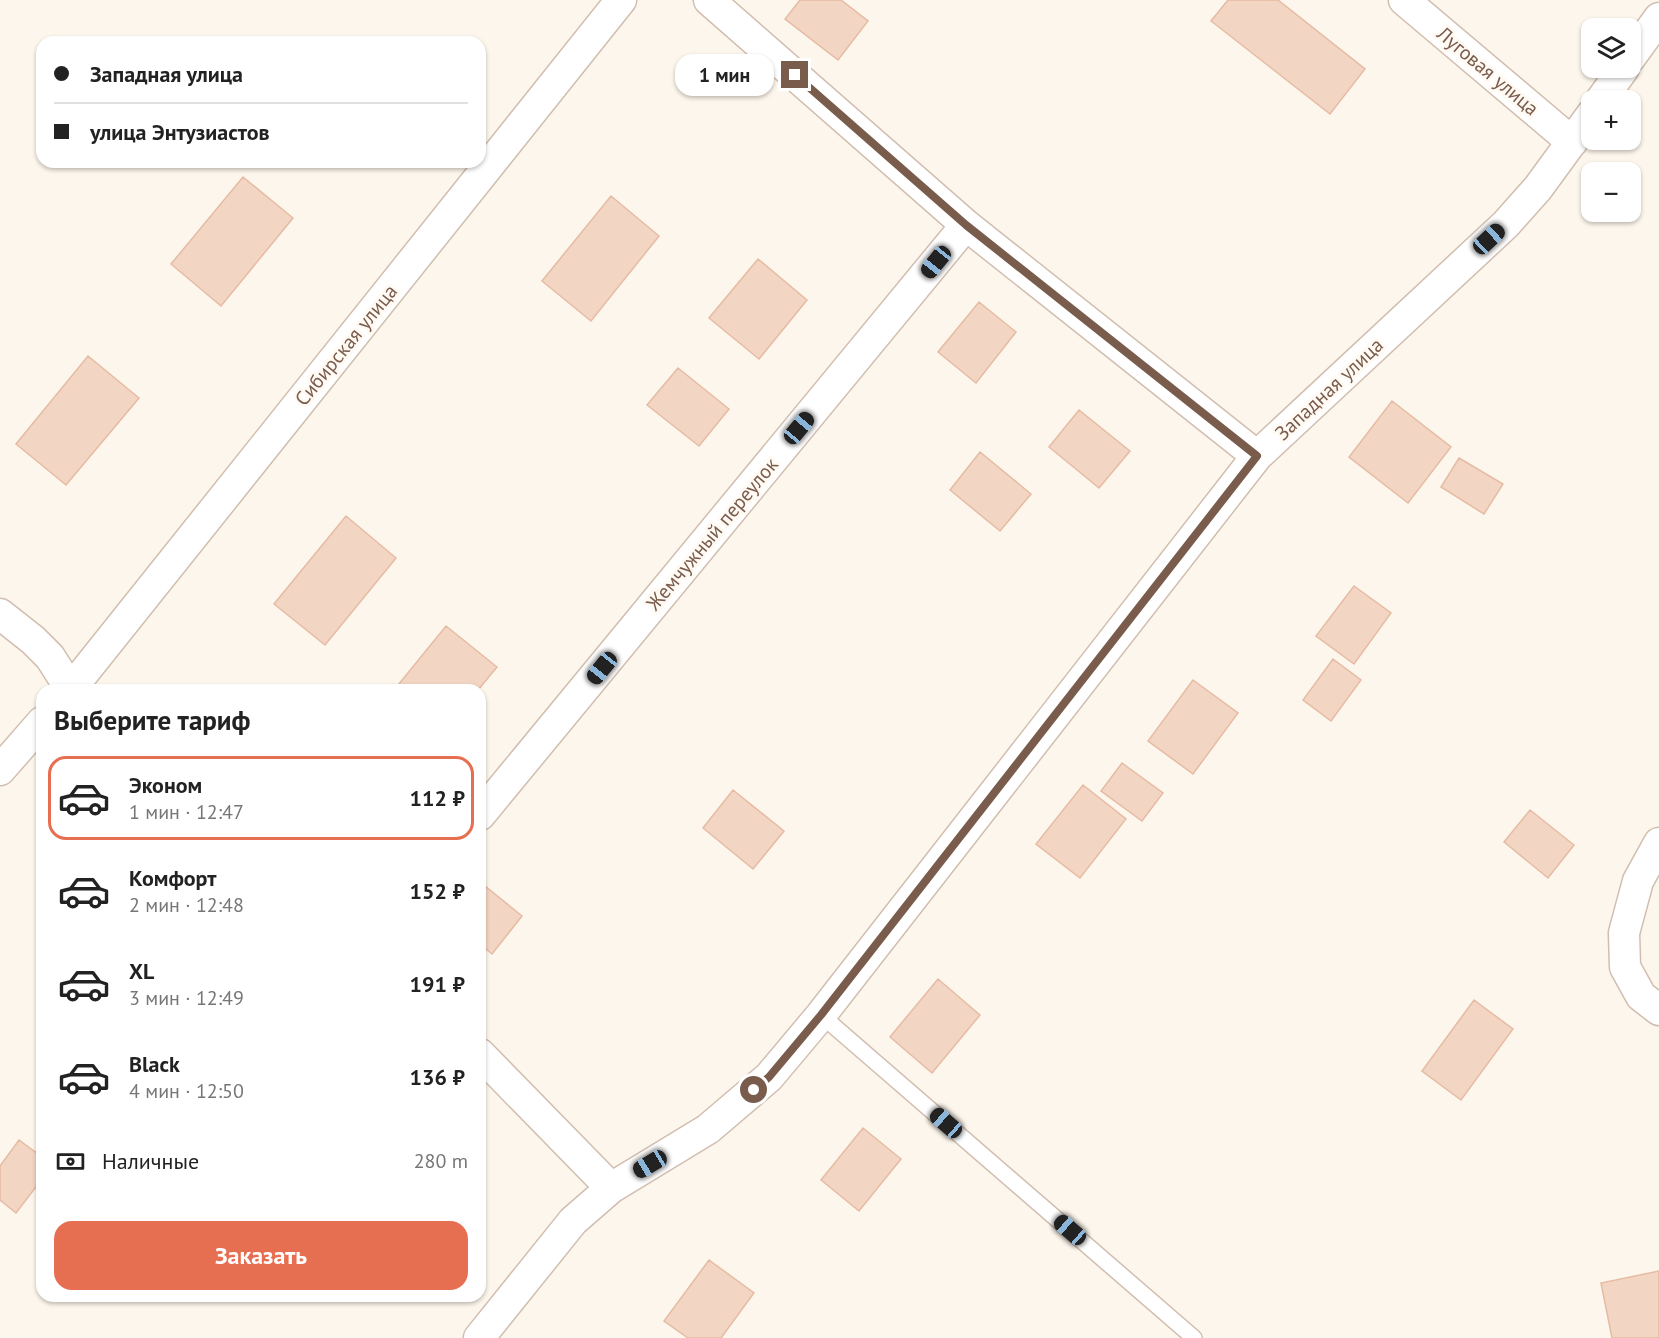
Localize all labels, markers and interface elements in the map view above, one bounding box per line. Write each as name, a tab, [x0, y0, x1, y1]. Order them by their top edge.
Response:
map controls	[1581, 18, 1641, 222]
button: layers	[1581, 18, 1641, 78]
street label: Луговая улица	[1431, 20, 1544, 121]
callout: 1 мин	[675, 54, 774, 96]
text: Западная улица	[90, 60, 243, 88]
route end	[781, 61, 808, 88]
text: 1 мин	[699, 62, 750, 88]
button: +	[1581, 90, 1641, 150]
text: улица Энтузиастов	[90, 118, 270, 146]
button: −	[1581, 162, 1641, 222]
car	[1470, 220, 1508, 258]
car	[918, 242, 954, 282]
street label: Сибирская улица	[289, 279, 403, 411]
street label: Западная улица	[1269, 332, 1389, 446]
car	[781, 408, 817, 448]
street label: Жемчужный переулок	[640, 452, 784, 617]
car	[584, 648, 620, 688]
text: Выберите тариф	[54, 703, 250, 737]
icon: car	[57, 771, 111, 825]
text: Эконом	[129, 771, 202, 799]
text: 112 ₽	[410, 784, 465, 812]
text: 1 мин · 12:47	[129, 799, 244, 825]
icon: car	[57, 864, 111, 918]
text: Комфорт	[129, 864, 217, 892]
text: 152 ₽	[410, 877, 465, 905]
text: 2 мин · 12:48	[129, 892, 244, 918]
icon: car	[57, 957, 111, 1011]
text: XL	[129, 957, 154, 985]
text: 191 ₽	[410, 970, 465, 998]
text: 3 мин · 12:49	[129, 985, 244, 1011]
icon: car	[57, 1050, 111, 1104]
text: Black	[129, 1050, 180, 1078]
text: 136 ₽	[410, 1063, 465, 1091]
route start	[740, 1076, 767, 1103]
text: 4 мин · 12:50	[129, 1078, 244, 1104]
car	[927, 1104, 965, 1142]
icon: cash	[54, 1145, 87, 1178]
text: Наличные	[102, 1147, 199, 1175]
car	[630, 1147, 670, 1181]
text: 280 m	[414, 1148, 468, 1174]
car	[1051, 1211, 1089, 1249]
button: Заказать	[54, 1221, 468, 1290]

